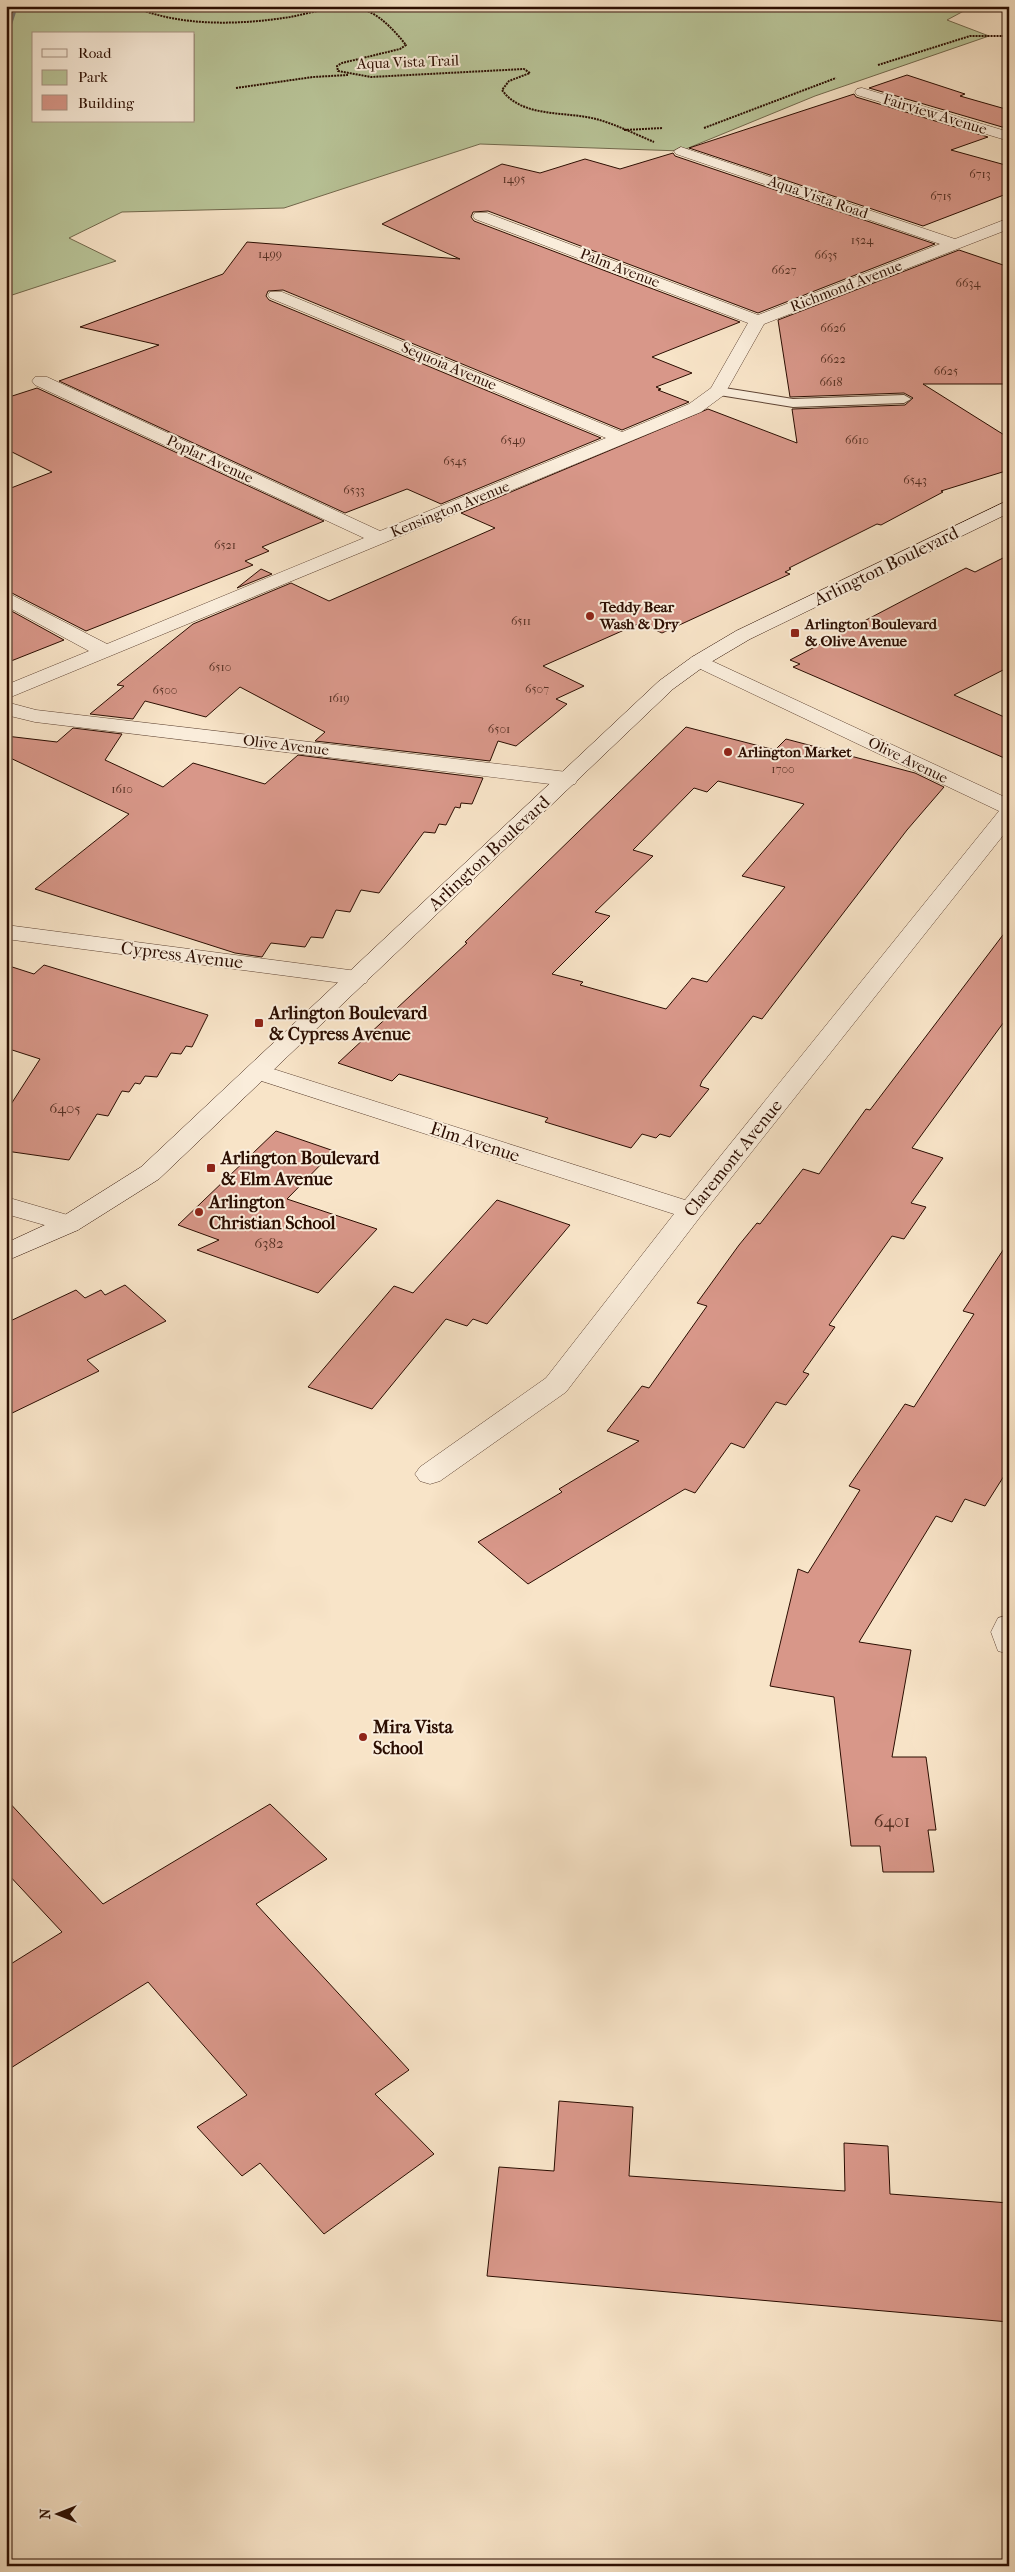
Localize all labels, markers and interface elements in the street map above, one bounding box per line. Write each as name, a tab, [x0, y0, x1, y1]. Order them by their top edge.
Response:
legend	[32, 32, 195, 122]
text: Road	[78, 44, 112, 62]
street label: Aqua Vista Trail	[356, 51, 459, 73]
text: Park	[78, 68, 108, 86]
street label: Fairview Avenue	[881, 90, 990, 139]
text: Building	[78, 94, 135, 112]
house number: 6713	[969, 167, 991, 181]
street label: Aqua Vista Road	[765, 171, 871, 223]
house number: 1495	[503, 172, 525, 186]
house number: 6715	[930, 189, 952, 203]
house number: 1524	[851, 233, 874, 247]
street label: Palm Avenue	[578, 245, 663, 292]
house number: 1499	[258, 247, 282, 261]
house number: 6635	[814, 248, 838, 262]
street label: Richmond Avenue	[787, 256, 905, 316]
house number: 6627	[772, 263, 797, 277]
house number: 6634	[955, 276, 981, 290]
house number: 6626	[820, 321, 846, 335]
street label: Sequoia Avenue	[399, 338, 500, 394]
house number: 6622	[820, 352, 846, 366]
house number: 6625	[934, 364, 958, 378]
house number: 6618	[819, 375, 843, 389]
street label: Poplar Avenue	[164, 431, 257, 487]
house number: 6549	[500, 433, 526, 447]
house number: 6610	[845, 433, 869, 447]
house number: 6545	[443, 454, 467, 468]
house number: 6543	[903, 473, 927, 487]
street label: Kensington Avenue	[388, 477, 513, 541]
house number: 6533	[343, 483, 365, 497]
street label: Arlington Boulevard	[810, 522, 962, 611]
house number: 6521	[214, 538, 236, 552]
place label: Teddy Bear Wash & Dry	[599, 598, 680, 633]
marker: Teddy Bear Wash & Dry	[584, 610, 596, 622]
house number: 6511	[511, 614, 531, 628]
place label: Arlington Boulevard & Olive Avenue	[804, 615, 938, 650]
marker: Arlington Boulevard & Olive Avenue	[789, 627, 801, 639]
house number: 6510	[209, 660, 231, 674]
house number: 6507	[525, 682, 549, 696]
house number: 6500	[153, 683, 177, 697]
house number: 1619	[328, 691, 350, 705]
house number: 6501	[488, 722, 510, 736]
street label: Olive Avenue	[242, 731, 331, 759]
street label: Olive Avenue	[865, 733, 951, 787]
place label: Arlington Market	[737, 743, 852, 761]
marker: Arlington Market	[722, 746, 734, 758]
house number: 1700	[771, 762, 795, 776]
house number: 1610	[111, 782, 133, 796]
street label: Arlington Boulevard	[424, 792, 555, 916]
street label: Cypress Avenue	[120, 938, 244, 973]
place label: Arlington Boulevard & Cypress Avenue	[268, 1003, 429, 1045]
marker: Arlington Boulevard & Cypress Avenue	[253, 1017, 265, 1029]
street label: Claremont Avenue	[680, 1095, 787, 1221]
house number: 6405	[49, 1099, 81, 1117]
street label: Elm Avenue	[427, 1118, 522, 1167]
place label: Arlington Boulevard & Elm Avenue	[220, 1148, 381, 1190]
marker: Arlington Boulevard & Elm Avenue	[205, 1162, 217, 1174]
place label: Arlington Christian School	[208, 1192, 337, 1234]
marker: Arlington Christian School	[193, 1206, 205, 1218]
house number: 6382	[254, 1234, 284, 1252]
place label: Mira Vista School	[372, 1717, 454, 1759]
marker: Mira Vista School	[357, 1731, 369, 1743]
house number: 6401	[874, 1811, 910, 1832]
north arrow	[32, 2490, 82, 2540]
text: N	[37, 2508, 54, 2519]

